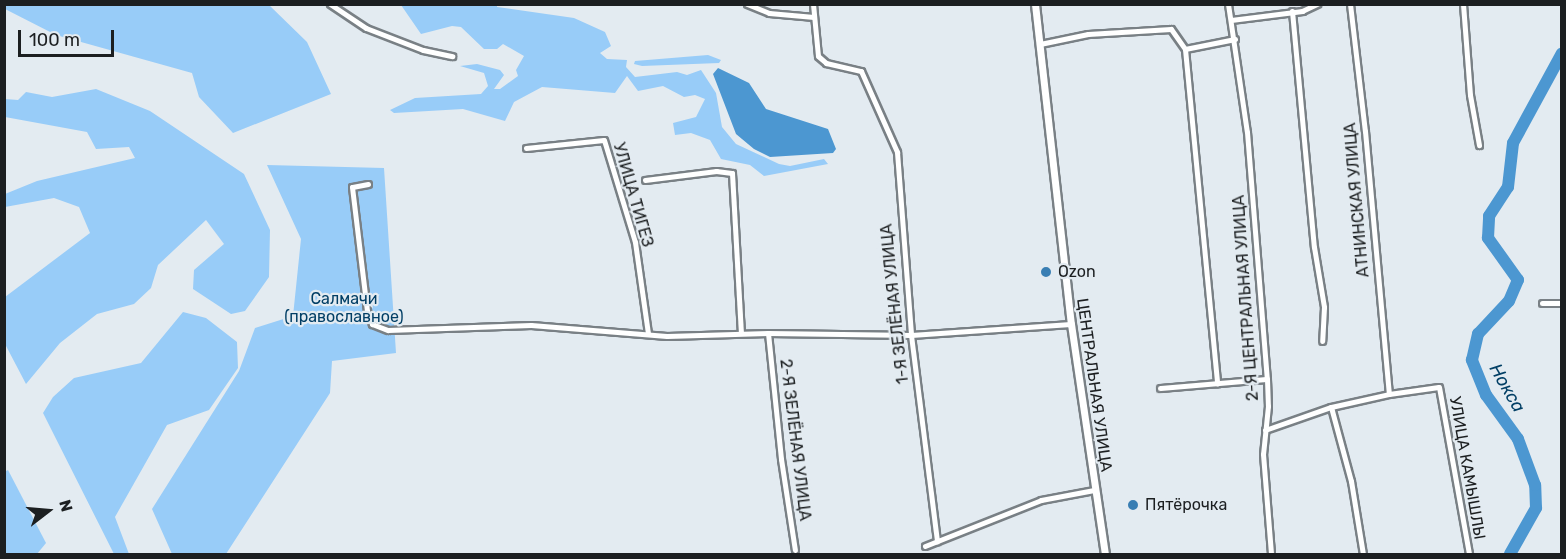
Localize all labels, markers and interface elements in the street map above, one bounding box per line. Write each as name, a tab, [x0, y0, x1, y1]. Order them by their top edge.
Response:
scale bar	[21, 18, 117, 56]
text: 100 m	[29, 29, 80, 51]
street label: АТНИНСКАЯ УЛИЦА	[1341, 122, 1373, 278]
street label: УЛИЦА ТИГЕЗ	[609, 141, 657, 249]
street label: 2-Я ЦЕНТРАЛЬНАЯ УЛИЦА	[1229, 194, 1263, 402]
street label: 1-Я ЗЕЛЁНАЯ УЛИЦА	[877, 223, 913, 385]
place label: Ozon	[1058, 262, 1096, 282]
marker: Ozon	[1039, 265, 1053, 279]
park label: Салмачи (православное)	[284, 289, 404, 327]
street label: ЦЕНТРАЛЬНАЯ УЛИЦА	[1072, 297, 1116, 473]
street label: 2-Я ЗЕЛЁНАЯ УЛИЦА	[776, 358, 814, 522]
water label: Нокса	[1484, 360, 1530, 416]
street label: УЛИЦА КАМЫШЛЫ	[1445, 395, 1489, 541]
north arrow	[18, 481, 78, 541]
place label: Пятёрочка	[1145, 495, 1227, 515]
text: N	[55, 498, 77, 514]
marker: Пятёрочка	[1126, 498, 1140, 512]

